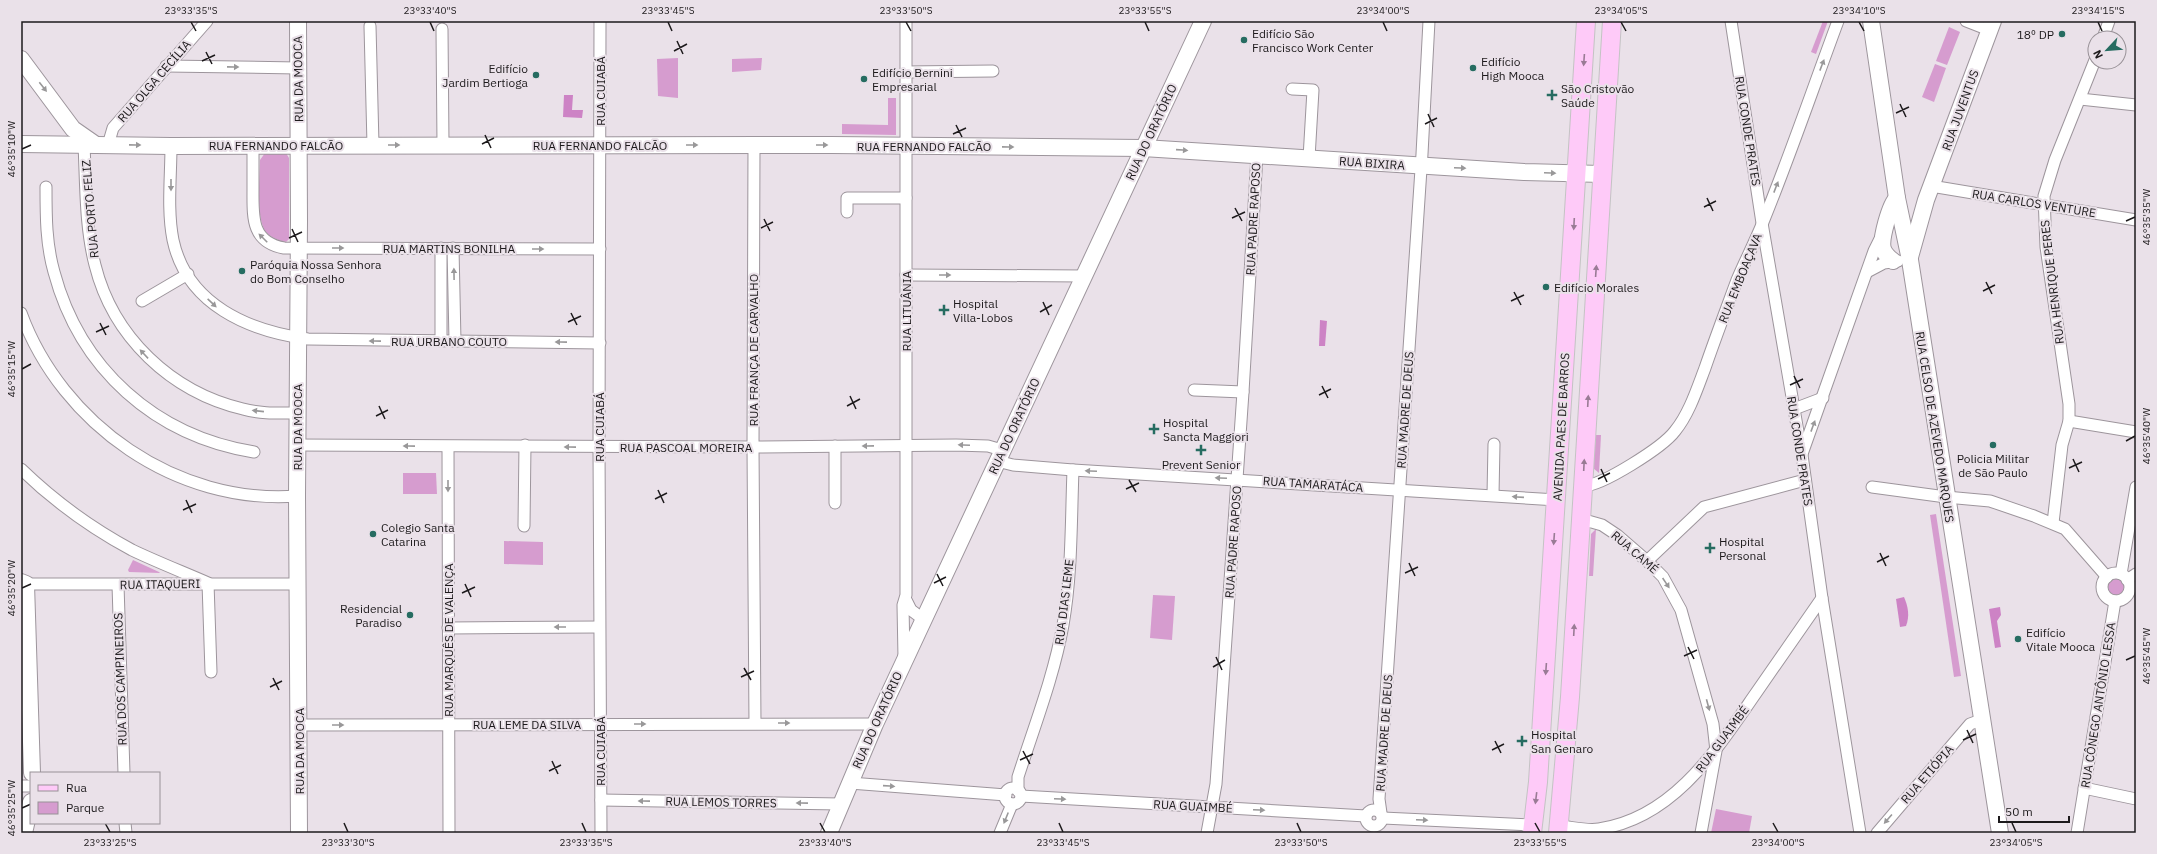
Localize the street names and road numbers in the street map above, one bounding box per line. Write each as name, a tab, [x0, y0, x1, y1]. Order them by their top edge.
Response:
street label: RUA DA MOOCA	[290, 35, 306, 122]
street label: RUA OLGA CECÍLIA	[114, 37, 194, 125]
street label: RUA CUIABÁ	[593, 56, 608, 126]
street label: RUA JUVENTUS	[1938, 67, 1982, 153]
street label: RUA CONDE PRATES	[1732, 75, 1764, 187]
street label: RUA DO ORATÓRIO	[1122, 81, 1180, 183]
street label: RUA FERNANDO FALCÃO	[209, 138, 343, 153]
street label: RUA FERNANDO FALCÃO	[533, 138, 667, 153]
street label: RUA FERNANDO FALCÃO	[857, 139, 991, 154]
street label: RUA BIXIRA	[1338, 153, 1406, 173]
street label: RUA PORTO FELIZ	[78, 159, 102, 259]
street label: RUA PADRE RAPOSO	[1243, 162, 1263, 276]
street label: RUA CARLOS VENTURE	[1971, 186, 2097, 220]
street label: RUA HENRIQUE PERES	[2037, 219, 2067, 345]
street label: RUA EMBOAÇAVA	[1715, 231, 1765, 325]
street label: RUA MARTINS BONILHA	[383, 241, 516, 256]
street label: RUA LITUÂNIA	[899, 271, 914, 351]
street label: RUA FRANÇA DE CARVALHO	[746, 274, 761, 426]
street label: RUA CELSO DE AZEVEDO MARQUES	[1912, 330, 1958, 524]
street label: RUA URBANO COUTO	[391, 334, 507, 349]
street label: RUA MADRE DE DEUS	[1393, 351, 1417, 469]
street label: AVENIDA PAES DE BARROS	[1550, 352, 1572, 502]
street label: RUA DO ORATÓRIO	[985, 375, 1043, 477]
street label: RUA DA MOOCA	[290, 384, 305, 470]
street label: RUA CUIABÁ	[592, 392, 607, 462]
street label: RUA CONDE PRATES	[1784, 395, 1816, 507]
street label: RUA PASCOAL MOREIRA	[620, 440, 753, 455]
street label: RUA TAMARATÁCA	[1262, 473, 1364, 495]
street label: RUA PADRE RAPOSO	[1222, 485, 1244, 599]
street label: RUA CAMÉ	[1608, 527, 1662, 577]
street label: RUA DIAS LEME	[1051, 558, 1077, 646]
street label: RUA MARQUÊS DE VALENÇA	[441, 563, 456, 717]
street label: RUA ITAQUERI	[120, 576, 201, 592]
street label: RUA DOS CAMPINEIROS	[110, 612, 130, 746]
street label: RUA CÔNEGO ANTÔNIO LESSA	[2077, 621, 2119, 789]
street label: RUA DO ORATÓRIO	[849, 669, 905, 771]
street label: RUA MADRE DE DEUS	[1372, 674, 1396, 792]
street label: RUA GUAIMBÉ	[1692, 703, 1752, 775]
street label: RUA DA MOOCA	[292, 708, 307, 794]
street label: RUA CUIABÁ	[593, 716, 608, 786]
street label: RUA LEME DA SILVA	[473, 717, 582, 732]
street label: RUA ETIÓPIA	[1897, 741, 1957, 806]
street label: RUA LEMOS TORRES	[665, 794, 777, 810]
street label: RUA GUAIMBÉ	[1153, 796, 1233, 816]

